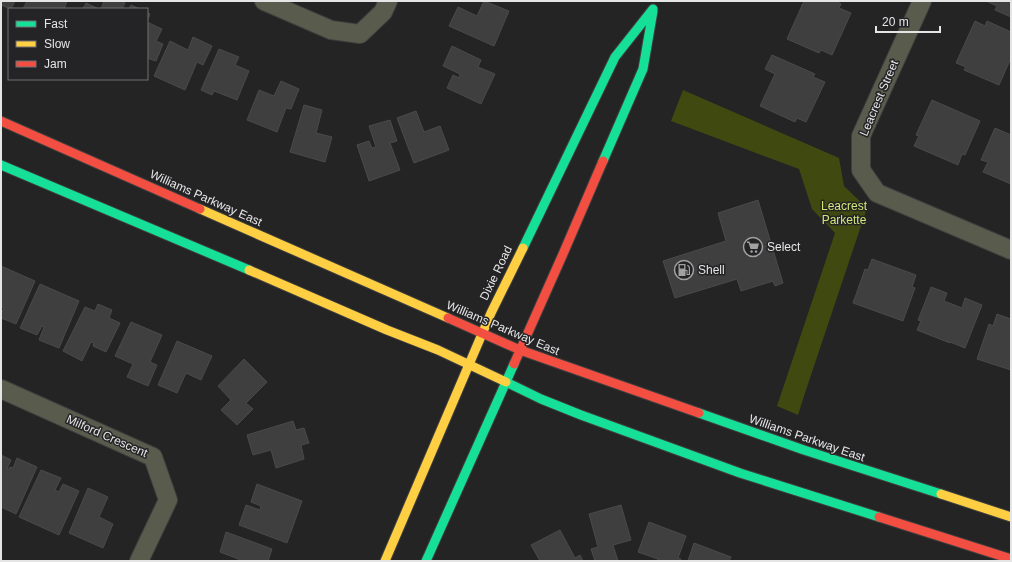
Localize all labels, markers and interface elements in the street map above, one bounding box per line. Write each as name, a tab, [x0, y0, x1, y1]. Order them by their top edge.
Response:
legend	[8, 8, 148, 80]
scale bar	[876, 8, 940, 34]
text: 20 m	[882, 15, 909, 29]
text: Fast	[44, 17, 68, 31]
text: Slow	[44, 37, 70, 51]
text: Jam	[44, 57, 67, 71]
street label: Leacrest Street	[857, 57, 902, 138]
street label: Williams Parkway East	[148, 167, 265, 229]
park label: Leacrest Parkette	[821, 199, 868, 227]
supermarket icon: Select	[742, 236, 764, 258]
place label: Select	[767, 240, 801, 254]
street label: Dixie Road	[477, 244, 515, 302]
fuel station icon: Shell	[673, 259, 695, 281]
place label: Shell	[698, 263, 725, 277]
street label: Williams Parkway East	[444, 298, 562, 358]
street label: Milford Crescent	[64, 412, 150, 460]
street label: Williams Parkway East	[747, 412, 867, 465]

